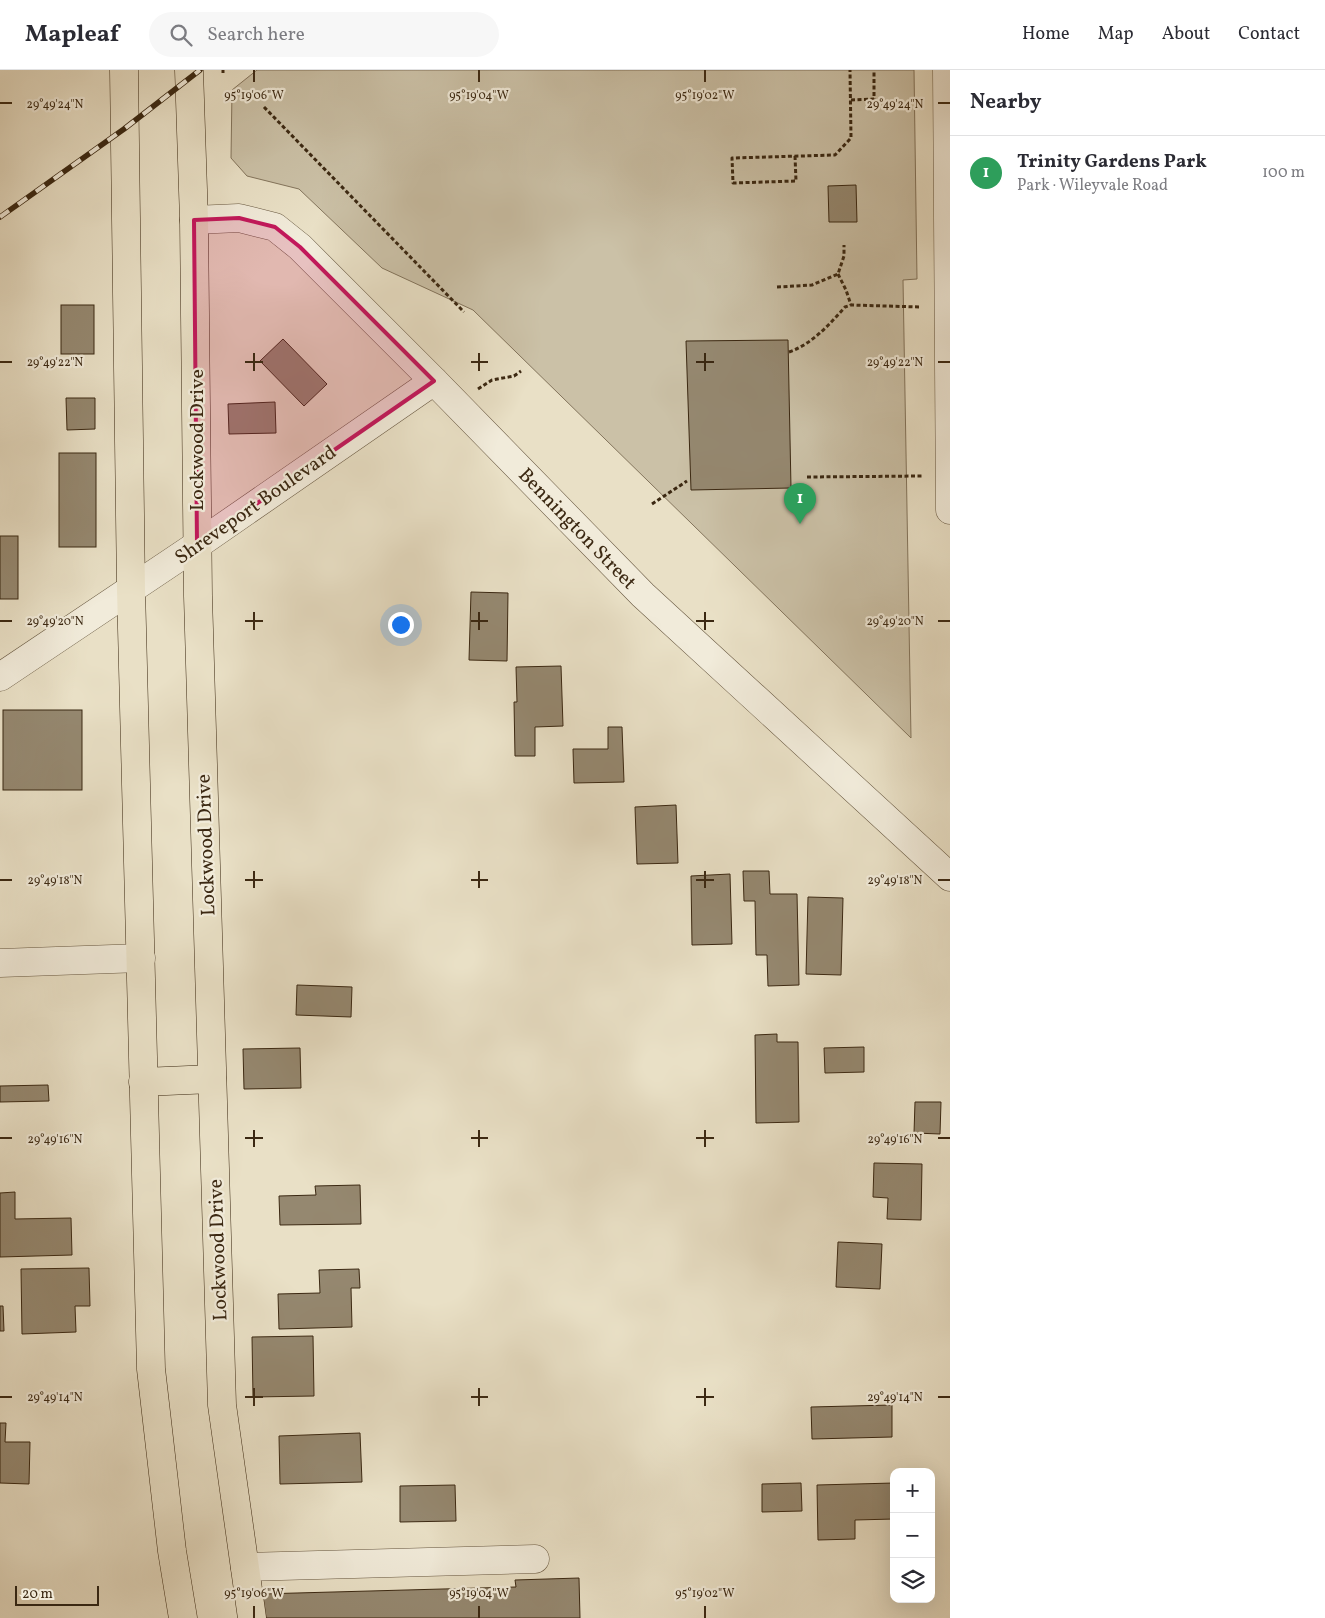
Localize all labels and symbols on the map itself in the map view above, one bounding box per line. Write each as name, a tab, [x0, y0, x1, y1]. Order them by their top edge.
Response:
text: 95°19'06"W	[224, 88, 284, 104]
text: 95°19'04"W	[449, 88, 509, 104]
text: 95°19'02"W	[675, 88, 735, 104]
text: 29°49'24"N	[27, 97, 83, 113]
text: 29°49'24"N	[867, 97, 923, 113]
text: 29°49'22"N	[27, 355, 83, 371]
text: 29°49'22"N	[867, 355, 923, 371]
street label: Lockwood Drive	[184, 369, 212, 511]
street label: Shreveport Boulevard	[170, 439, 343, 572]
street label: Bennington Street	[511, 462, 642, 597]
pin: 1	[784, 483, 816, 524]
your location	[388, 612, 414, 638]
text: 29°49'20"N	[26, 614, 84, 630]
text: 29°49'20"N	[866, 614, 924, 630]
street label: Lockwood Drive	[191, 774, 223, 916]
text: 29°49'18"N	[28, 873, 82, 889]
text: 29°49'18"N	[868, 873, 922, 889]
text: 29°49'16"N	[28, 1132, 82, 1148]
text: 29°49'16"N	[868, 1132, 922, 1148]
street label: Lockwood Drive	[203, 1179, 235, 1321]
text: 29°49'14"N	[27, 1390, 83, 1406]
text: 29°49'14"N	[867, 1390, 923, 1406]
scale bar	[15, 1583, 99, 1606]
text: 95°19'06"W	[224, 1586, 284, 1602]
text: 95°19'04"W	[449, 1586, 509, 1602]
text: 95°19'02"W	[675, 1586, 735, 1602]

